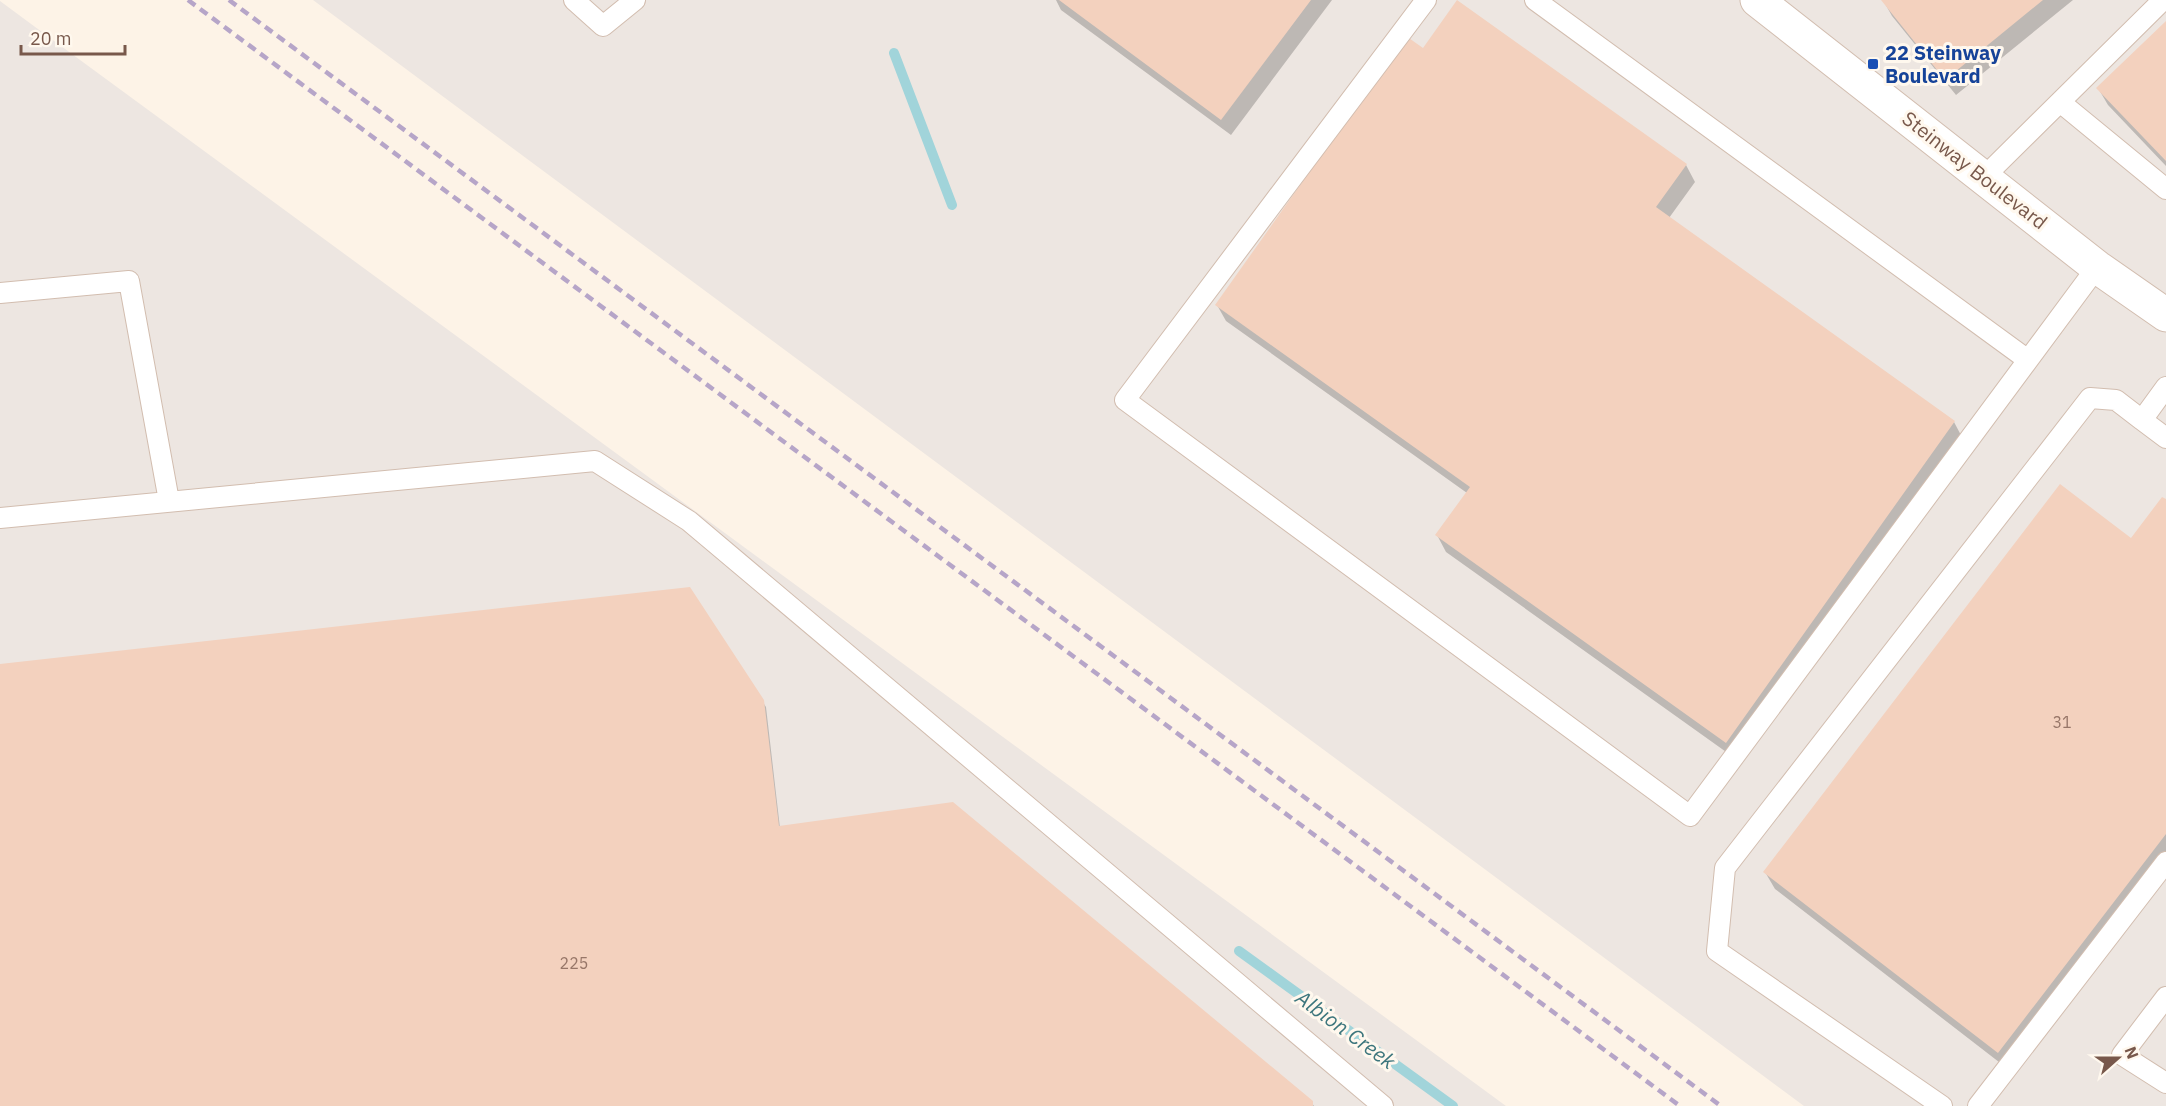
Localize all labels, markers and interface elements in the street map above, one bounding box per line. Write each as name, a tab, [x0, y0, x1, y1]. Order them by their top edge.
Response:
scale bar	[21, 18, 124, 56]
text: 20 m	[30, 27, 72, 50]
place label: 22 Steinway Boulevard	[1885, 39, 2001, 89]
marker: 22 Steinway Boulevard	[1866, 57, 1880, 71]
street label: Steinway Boulevard	[1897, 105, 2053, 235]
house number: 31	[2052, 712, 2072, 732]
house number: 225	[560, 953, 588, 973]
water label: Albion Creek	[1290, 983, 1402, 1075]
north arrow	[2088, 1028, 2148, 1088]
text: N	[2121, 1044, 2143, 1062]

